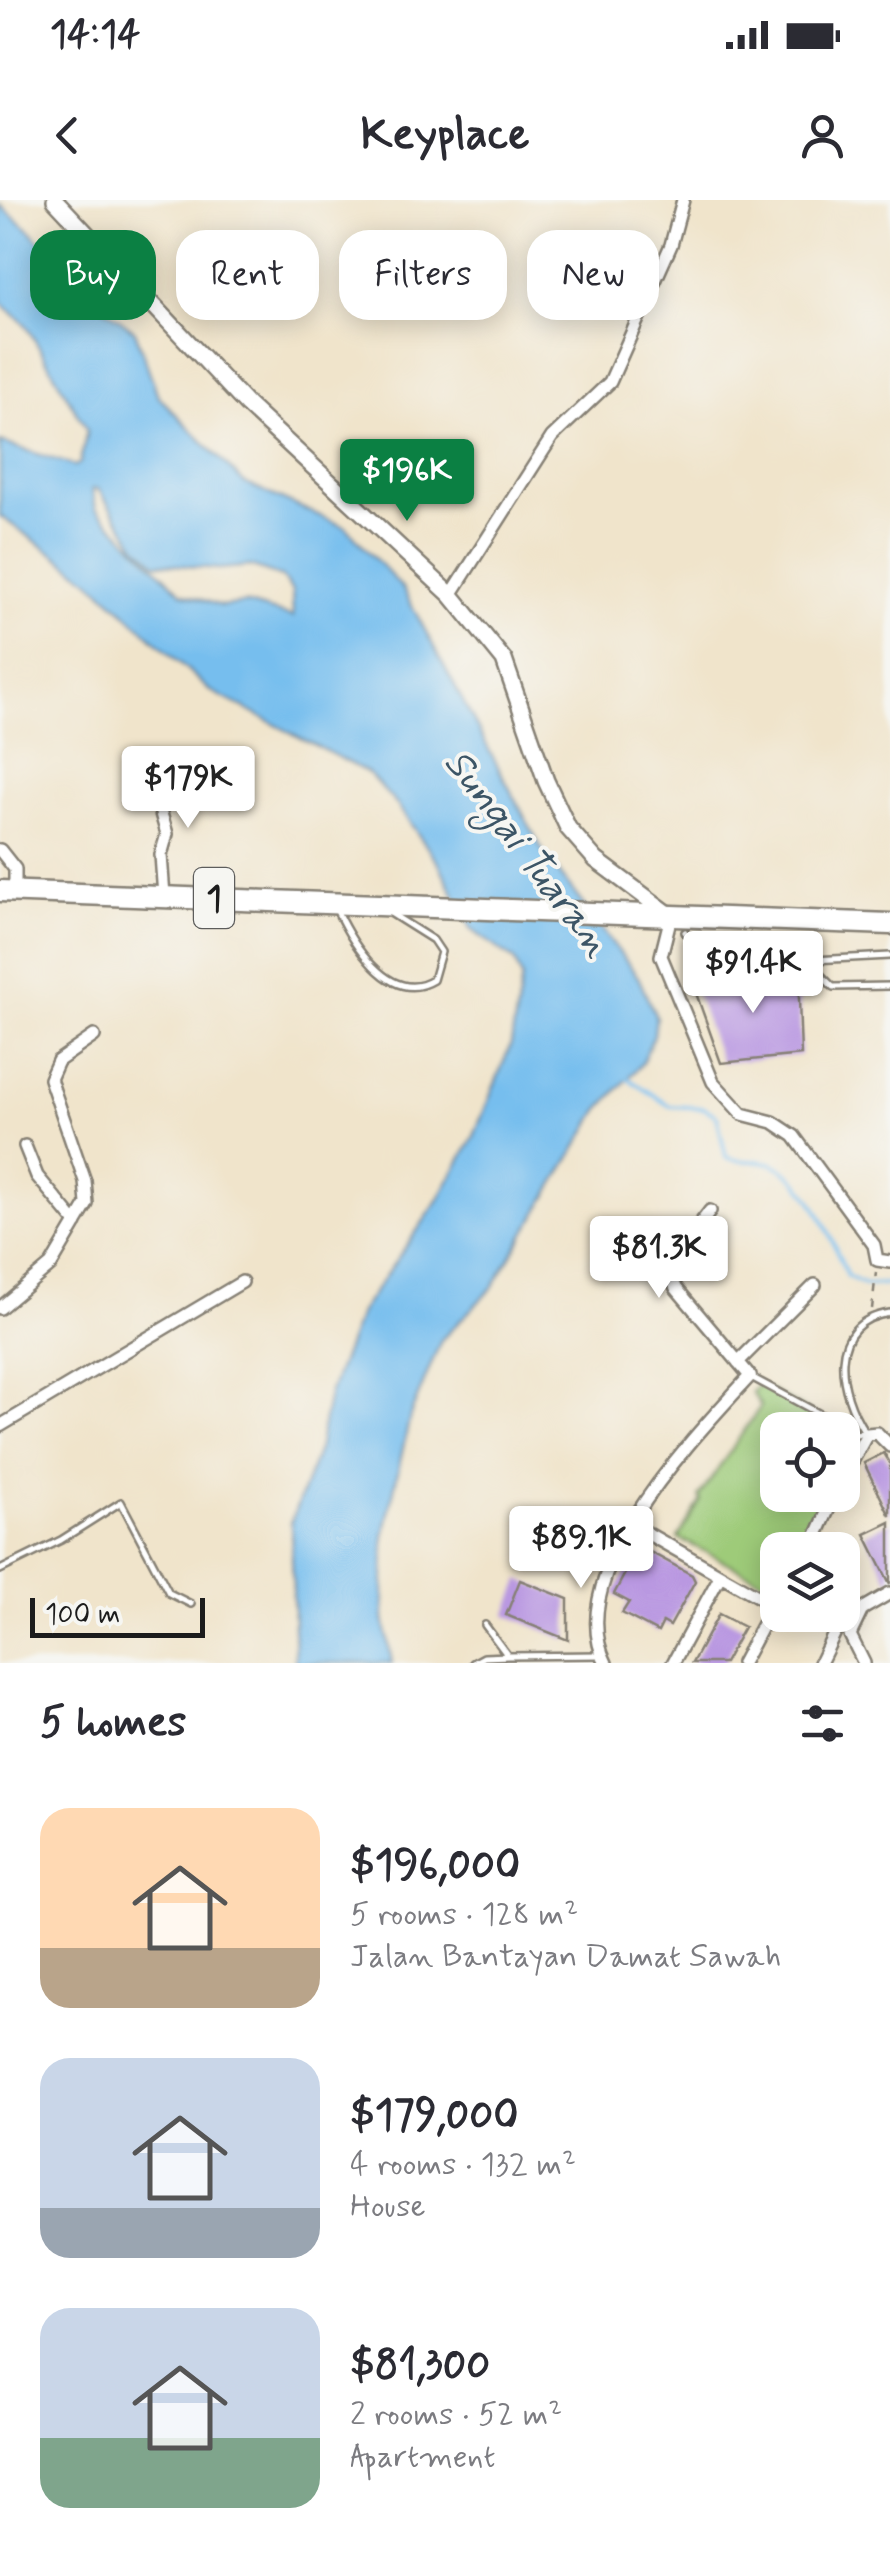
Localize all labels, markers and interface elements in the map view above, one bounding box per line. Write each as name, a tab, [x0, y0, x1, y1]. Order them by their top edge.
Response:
text: 14:14	[50, 11, 140, 60]
text: Keyplace	[361, 106, 529, 165]
icon: back	[40, 108, 95, 163]
icon: person	[795, 108, 850, 163]
chip: Buy	[30, 230, 156, 320]
chip: Rent	[176, 230, 319, 320]
chip: Filters	[339, 230, 507, 320]
chip: New	[527, 230, 659, 320]
pin: $196K	[337, 439, 477, 524]
text: $196K	[362, 450, 452, 492]
water label: Sungai Tuaran	[428, 739, 622, 971]
pin: $179K	[118, 746, 258, 831]
text: $179K	[144, 757, 232, 799]
road number: 1	[194, 868, 234, 928]
pin: $91.4K	[672, 931, 834, 1016]
text: $91.4K	[705, 942, 801, 984]
pin: $81.3K	[578, 1216, 740, 1301]
text: $81.3K	[612, 1227, 706, 1269]
map controls	[760, 1412, 860, 1632]
button: locate	[760, 1412, 860, 1512]
pin: $89.1K	[500, 1506, 662, 1591]
text: $89.1K	[531, 1517, 631, 1559]
button: layers	[760, 1532, 860, 1632]
scale bar	[30, 1593, 205, 1638]
text: 100 m	[45, 1597, 120, 1634]
text: 5 homes	[40, 1696, 186, 1751]
icon: filters	[795, 1696, 850, 1751]
text: $196,000	[350, 1839, 520, 1894]
icon: home	[120, 1848, 240, 1968]
text: 5 rooms · 128 m²	[350, 1894, 578, 1936]
text: Jalan Bantayan Damat Sawah	[350, 1936, 781, 1978]
text: $179,000	[350, 2089, 519, 2144]
icon: home	[120, 2098, 240, 2218]
text: 4 rooms · 132 m²	[350, 2144, 576, 2186]
text: House	[350, 2186, 426, 2228]
text: $81,300	[350, 2339, 490, 2394]
icon: home	[120, 2348, 240, 2468]
text: 2 rooms · 52 m²	[350, 2394, 562, 2436]
text: Apartment	[350, 2436, 495, 2478]

